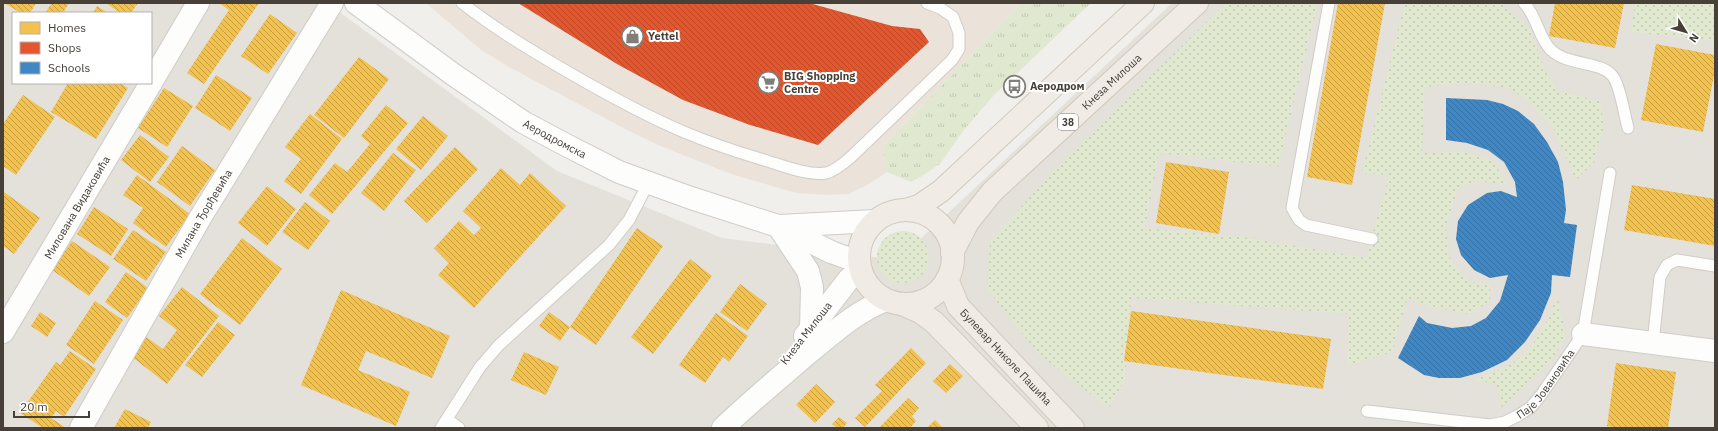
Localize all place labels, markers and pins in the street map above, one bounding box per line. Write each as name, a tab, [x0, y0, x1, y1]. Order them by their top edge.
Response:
shop icon: Yettel	[619, 23, 645, 49]
place label: Yettel	[648, 29, 679, 43]
supermarket icon: BIG Shopping Centre	[755, 69, 781, 95]
place label: BIG Shopping Centre	[784, 69, 856, 96]
bus stop icon: Аеродром	[1001, 73, 1027, 99]
place label: Аеродром	[1030, 79, 1085, 93]

